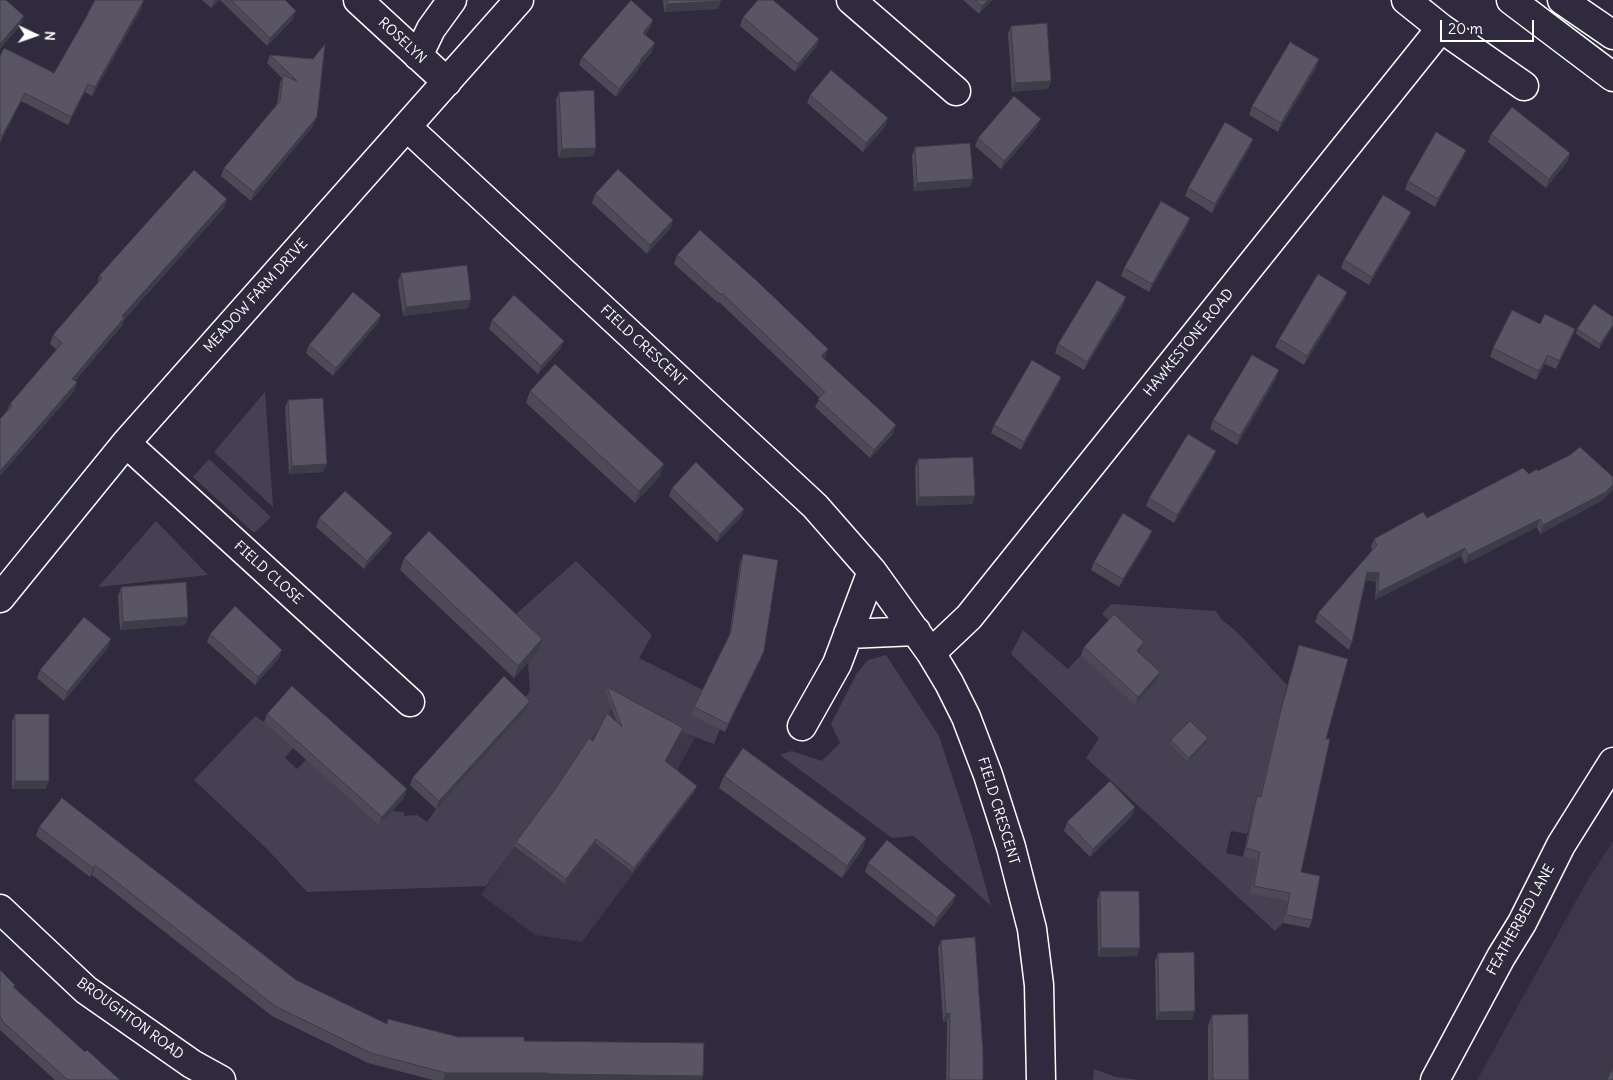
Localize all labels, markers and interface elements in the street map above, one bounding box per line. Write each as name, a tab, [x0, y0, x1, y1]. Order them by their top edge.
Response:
north arrow	[10, 10, 60, 60]
scale bar	[1443, 10, 1537, 42]
street label: ROSELYN	[375, 15, 429, 67]
text: 20 m	[1448, 19, 1483, 38]
text: N	[41, 30, 59, 41]
street label: MEADOW FARM DRIVE	[201, 236, 311, 356]
street label: HAWKESTONE ROAD	[1140, 286, 1238, 400]
street label: FIELD CRESCENT	[597, 302, 689, 390]
street label: FIELD CLOSE	[230, 538, 306, 608]
street label: FIELD CRESCENT	[974, 755, 1022, 867]
street label: FEATHERBED LANE	[1484, 862, 1558, 978]
street label: BROUGHTON ROAD	[73, 975, 187, 1063]

